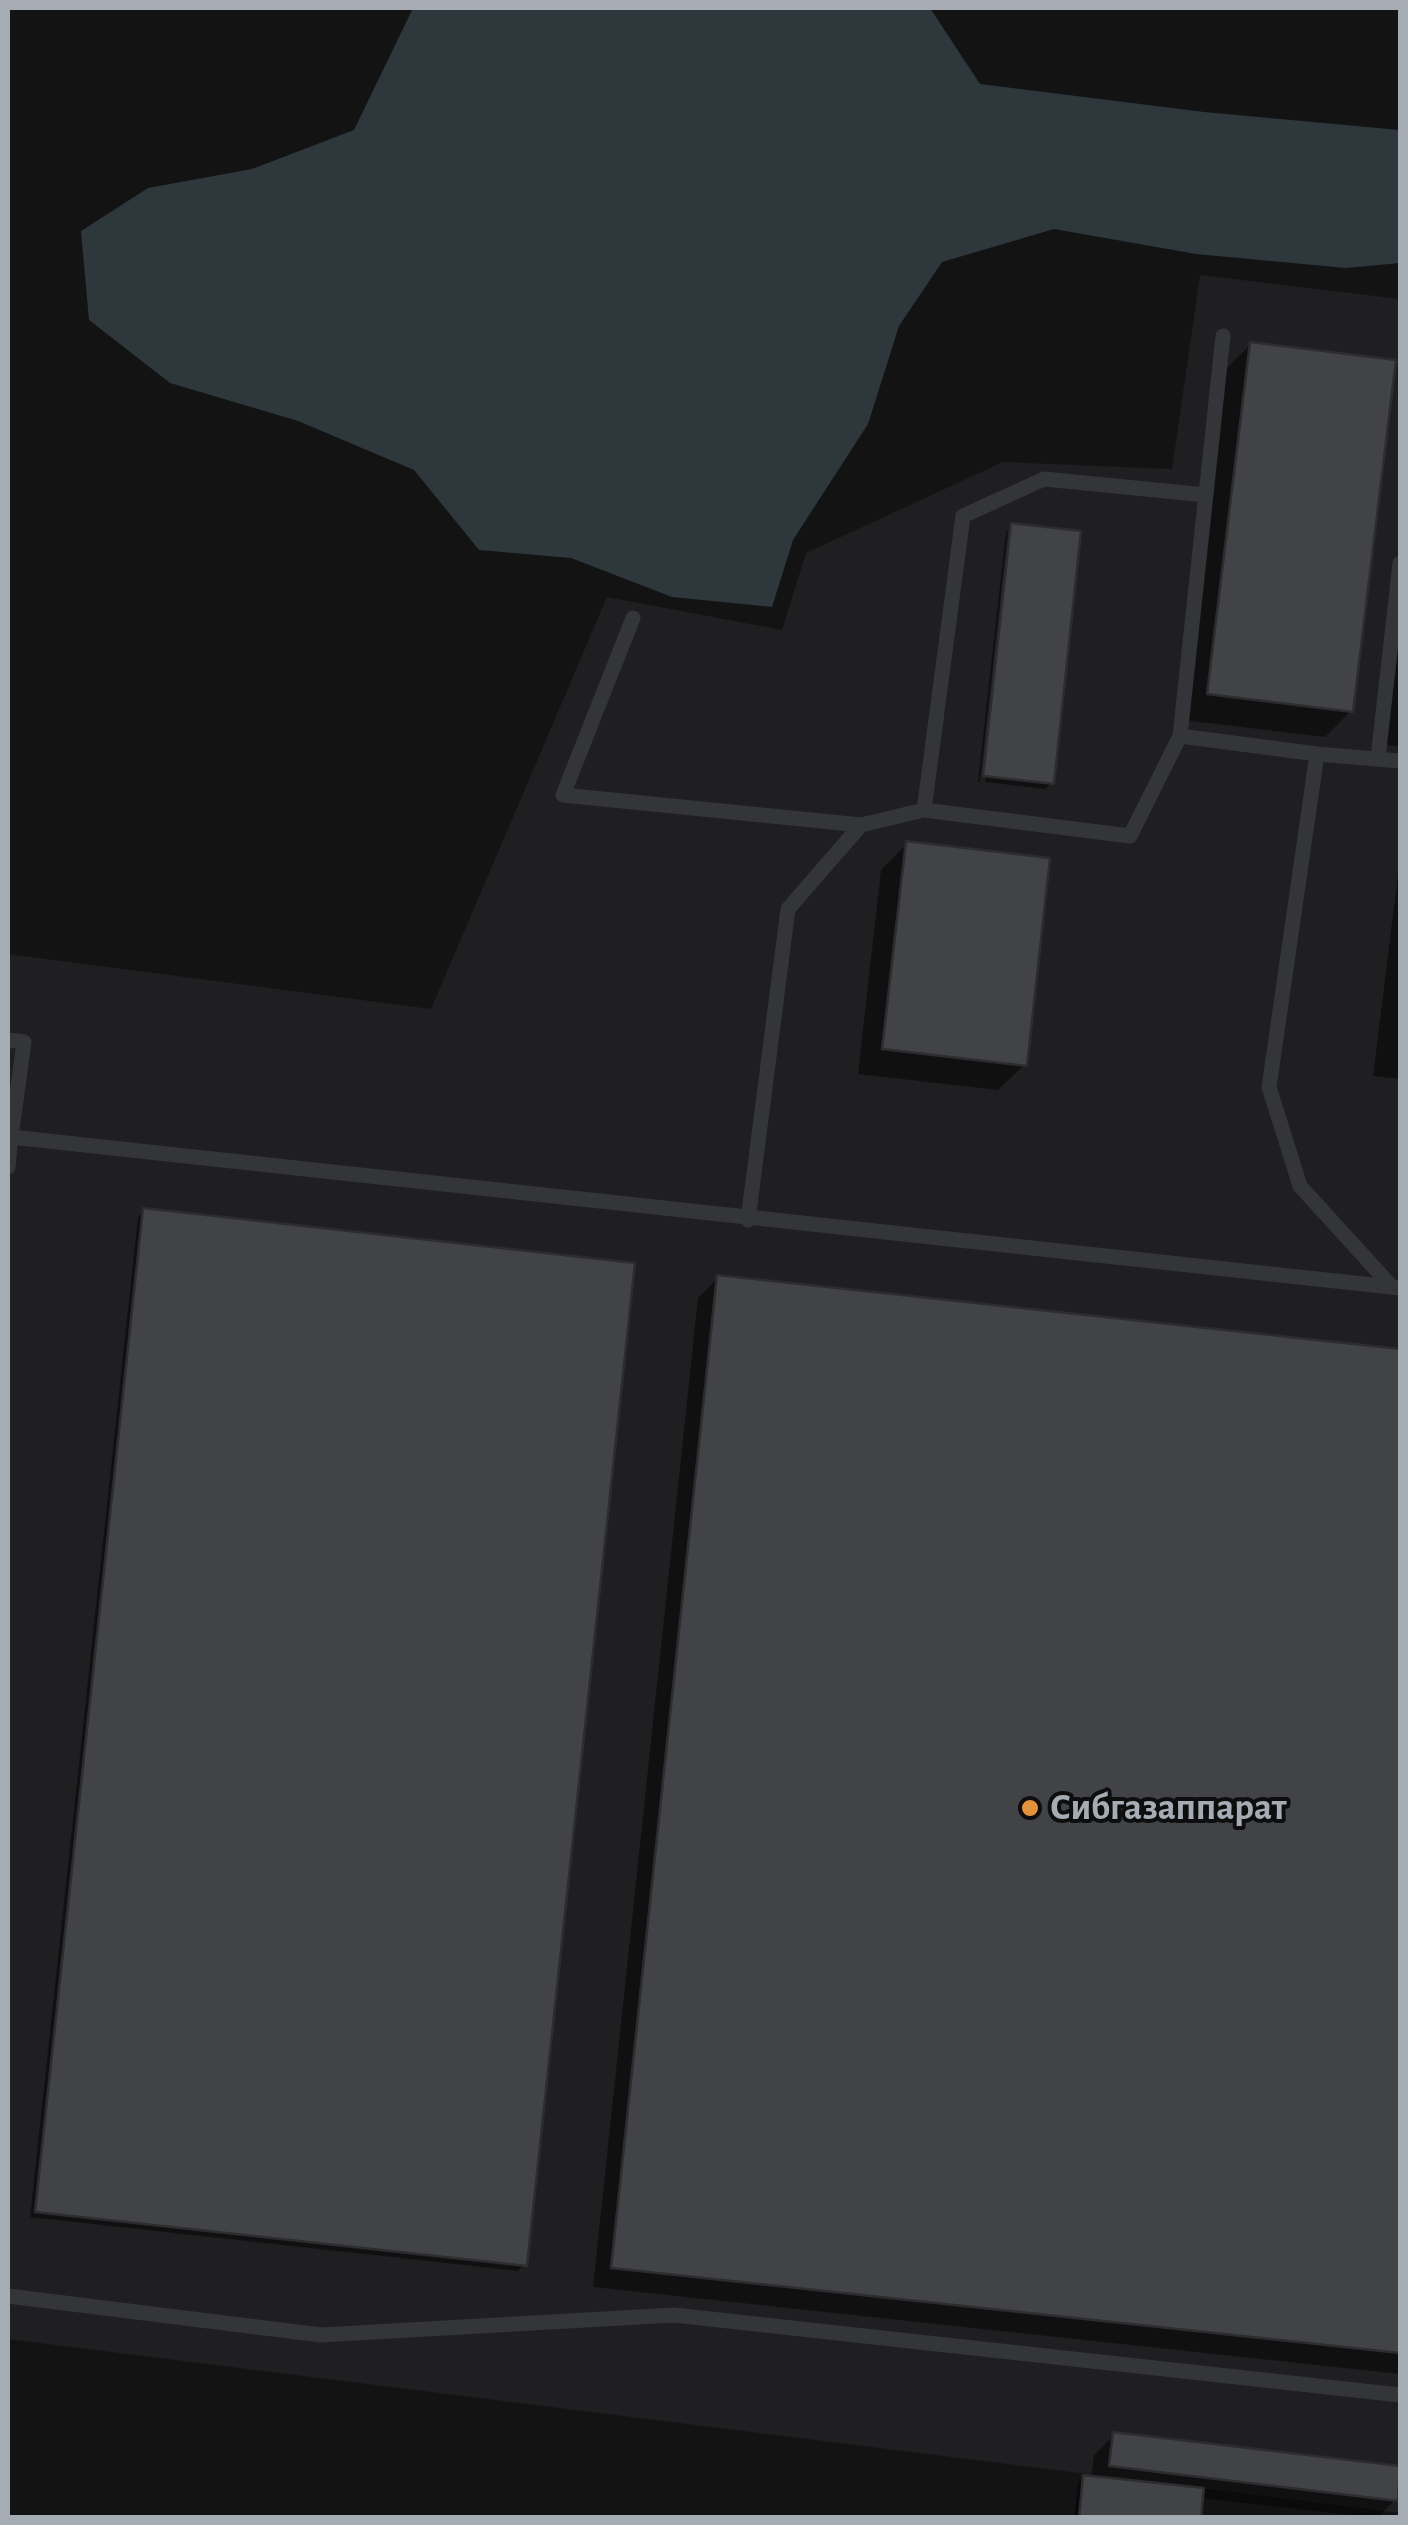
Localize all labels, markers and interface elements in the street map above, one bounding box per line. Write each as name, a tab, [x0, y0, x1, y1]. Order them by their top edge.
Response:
place label: Сибгазаппарат	[1050, 1785, 1287, 1831]
marker: Сибгазаппарат	[1019, 1797, 1041, 1819]

